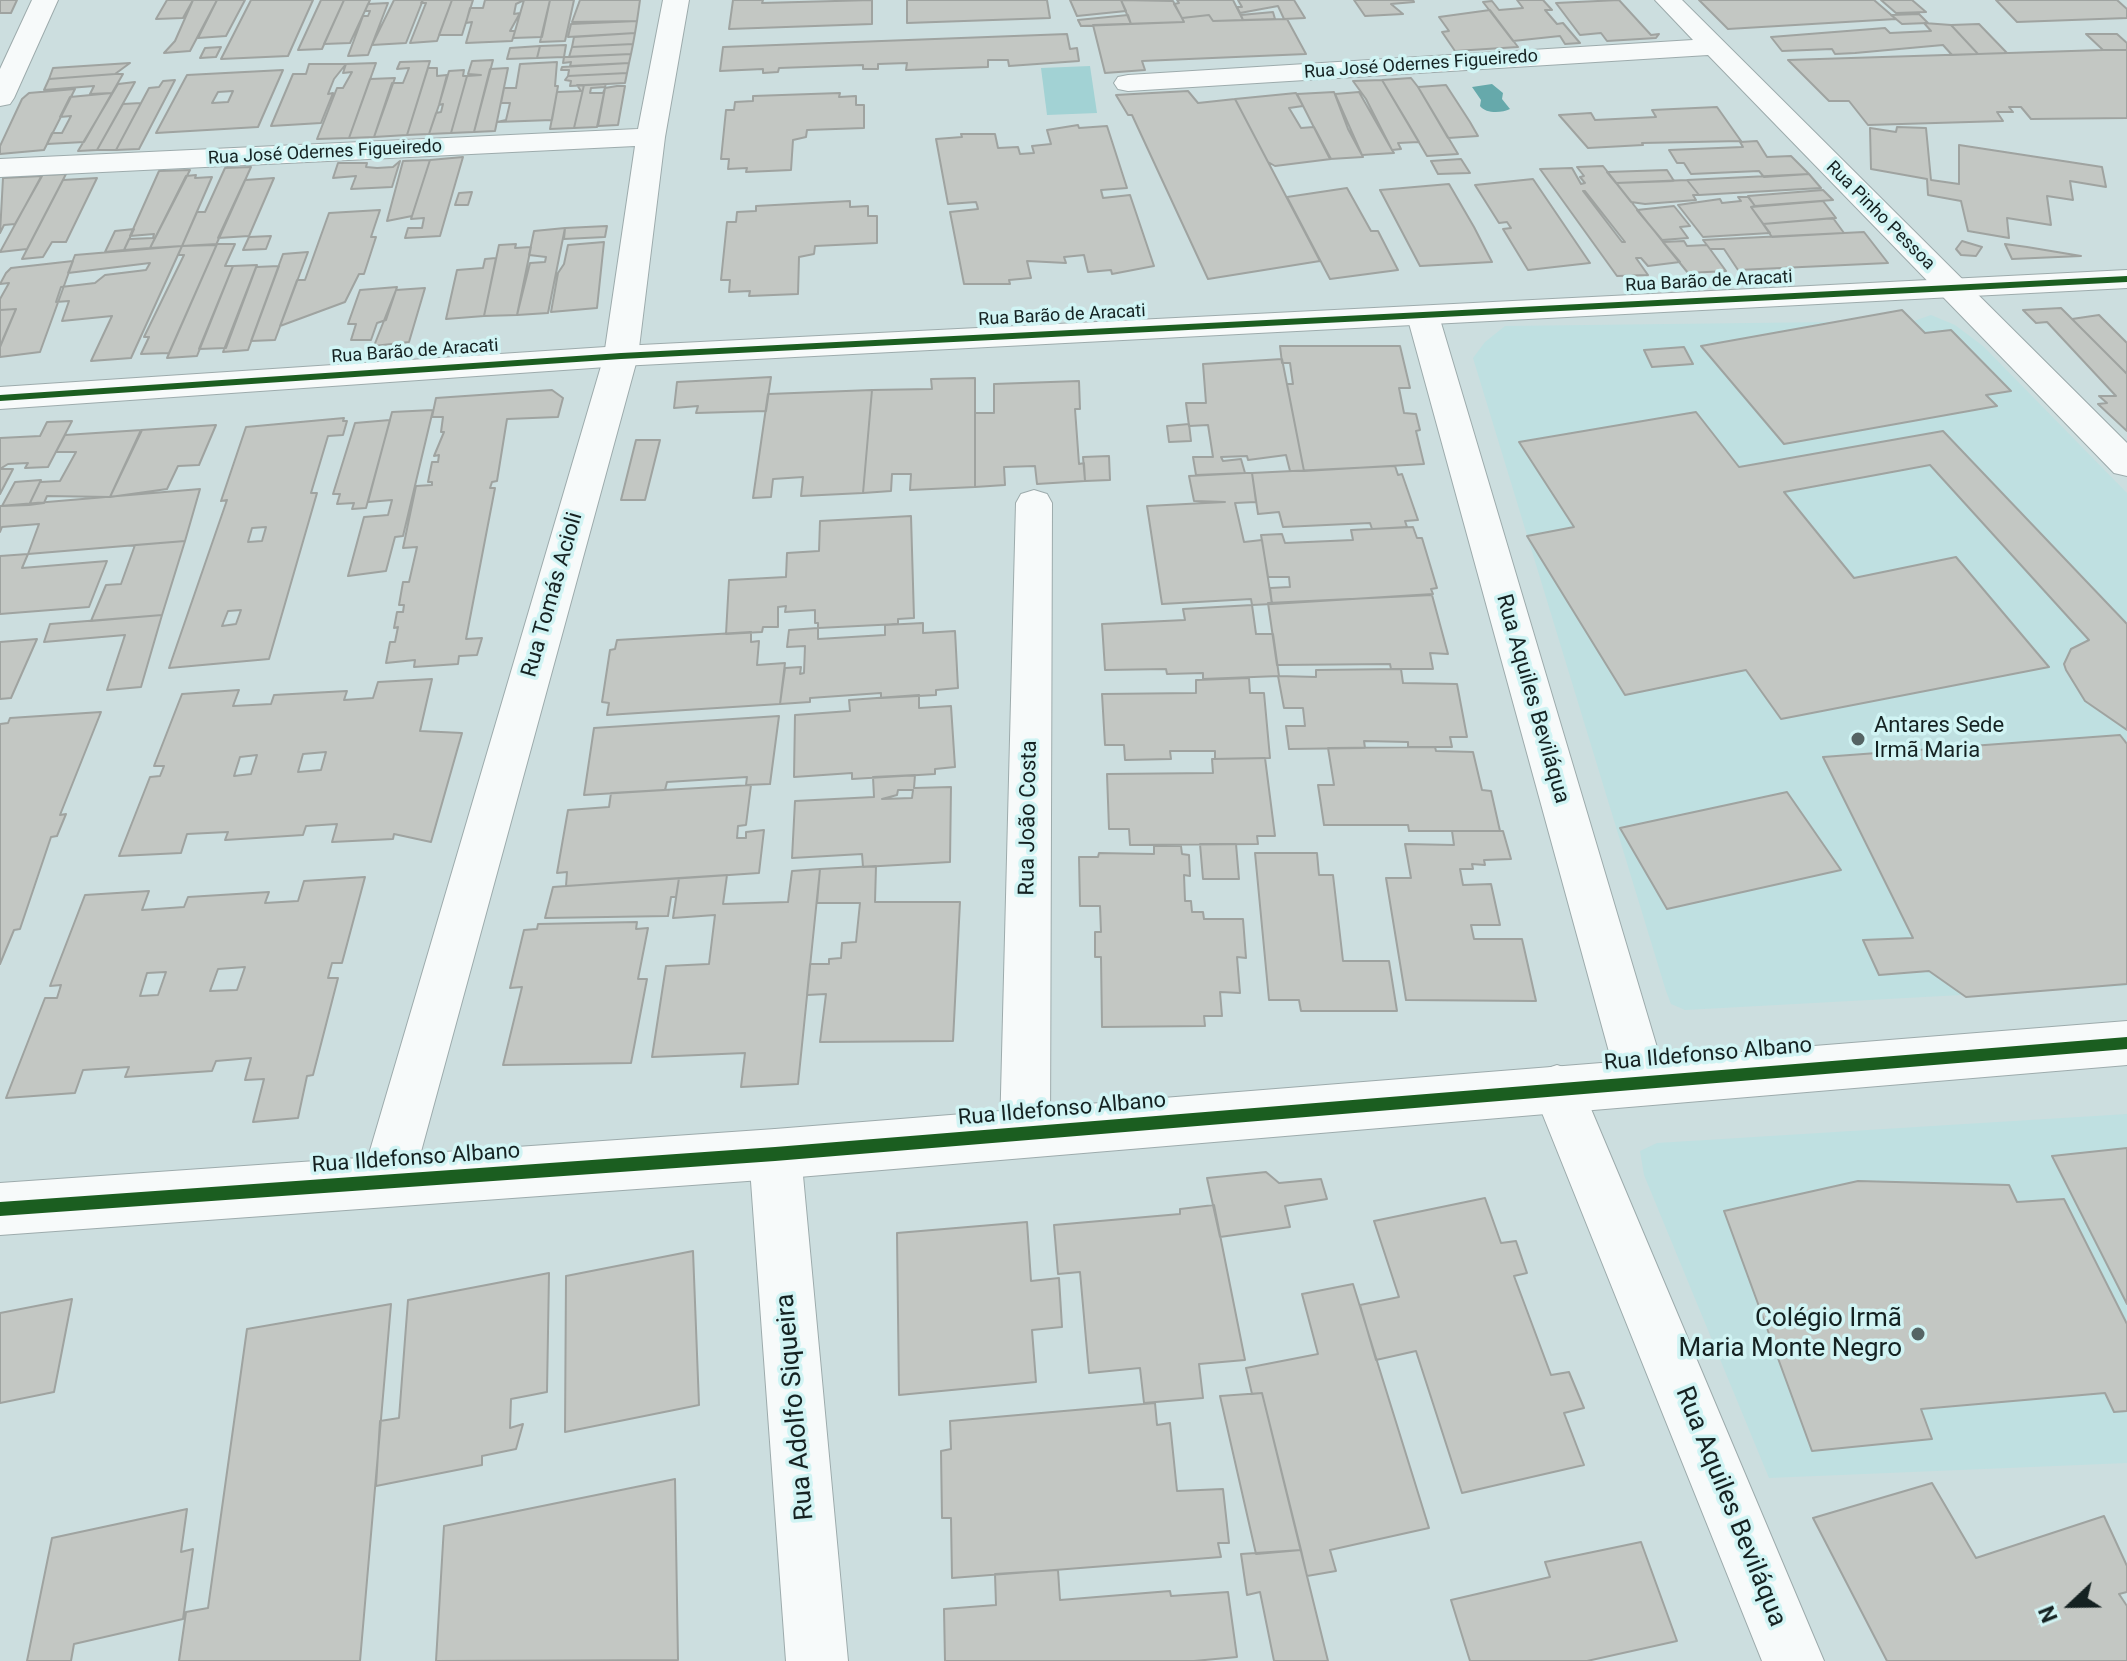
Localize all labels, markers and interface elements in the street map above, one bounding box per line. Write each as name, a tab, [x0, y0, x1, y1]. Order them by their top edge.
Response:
street label: Rua José Odernes Figueiredo	[1303, 46, 1539, 84]
street label: Rua José Odernes Figueiredo	[207, 136, 443, 170]
street label: Rua Pinho Pessoa	[1821, 157, 1939, 275]
street label: Rua Barão de Aracati	[1625, 267, 1793, 297]
street label: Rua Barão de Aracati	[978, 301, 1146, 331]
street label: Rua Barão de Aracati	[331, 335, 499, 369]
street label: Rua Tomás Acioli	[517, 510, 589, 680]
street label: Rua Aquiles Beviláqua	[1489, 591, 1575, 807]
place label: Antares Sede Irmã Maria	[1874, 713, 2004, 764]
marker: Antares Sede Irmã Maria	[1849, 730, 1867, 748]
street label: Rua João Costa	[1014, 740, 1044, 896]
street label: Rua Ildefonso Albano	[1603, 1033, 1813, 1077]
street label: Rua Ildefonso Albano	[957, 1088, 1167, 1132]
street label: Rua Ildefonso Albano	[311, 1139, 521, 1179]
street label: Rua Adolfo Siqueira	[771, 1292, 821, 1522]
place label: Colégio Irmã Maria Monte Negro	[1678, 1303, 1902, 1364]
marker: Colégio Irmã Maria Monte Negro	[1909, 1325, 1927, 1343]
street label: Rua Aquiles Beviláqua	[1668, 1383, 1792, 1631]
north arrow	[2031, 1565, 2111, 1645]
text: N	[2034, 1602, 2063, 1626]

